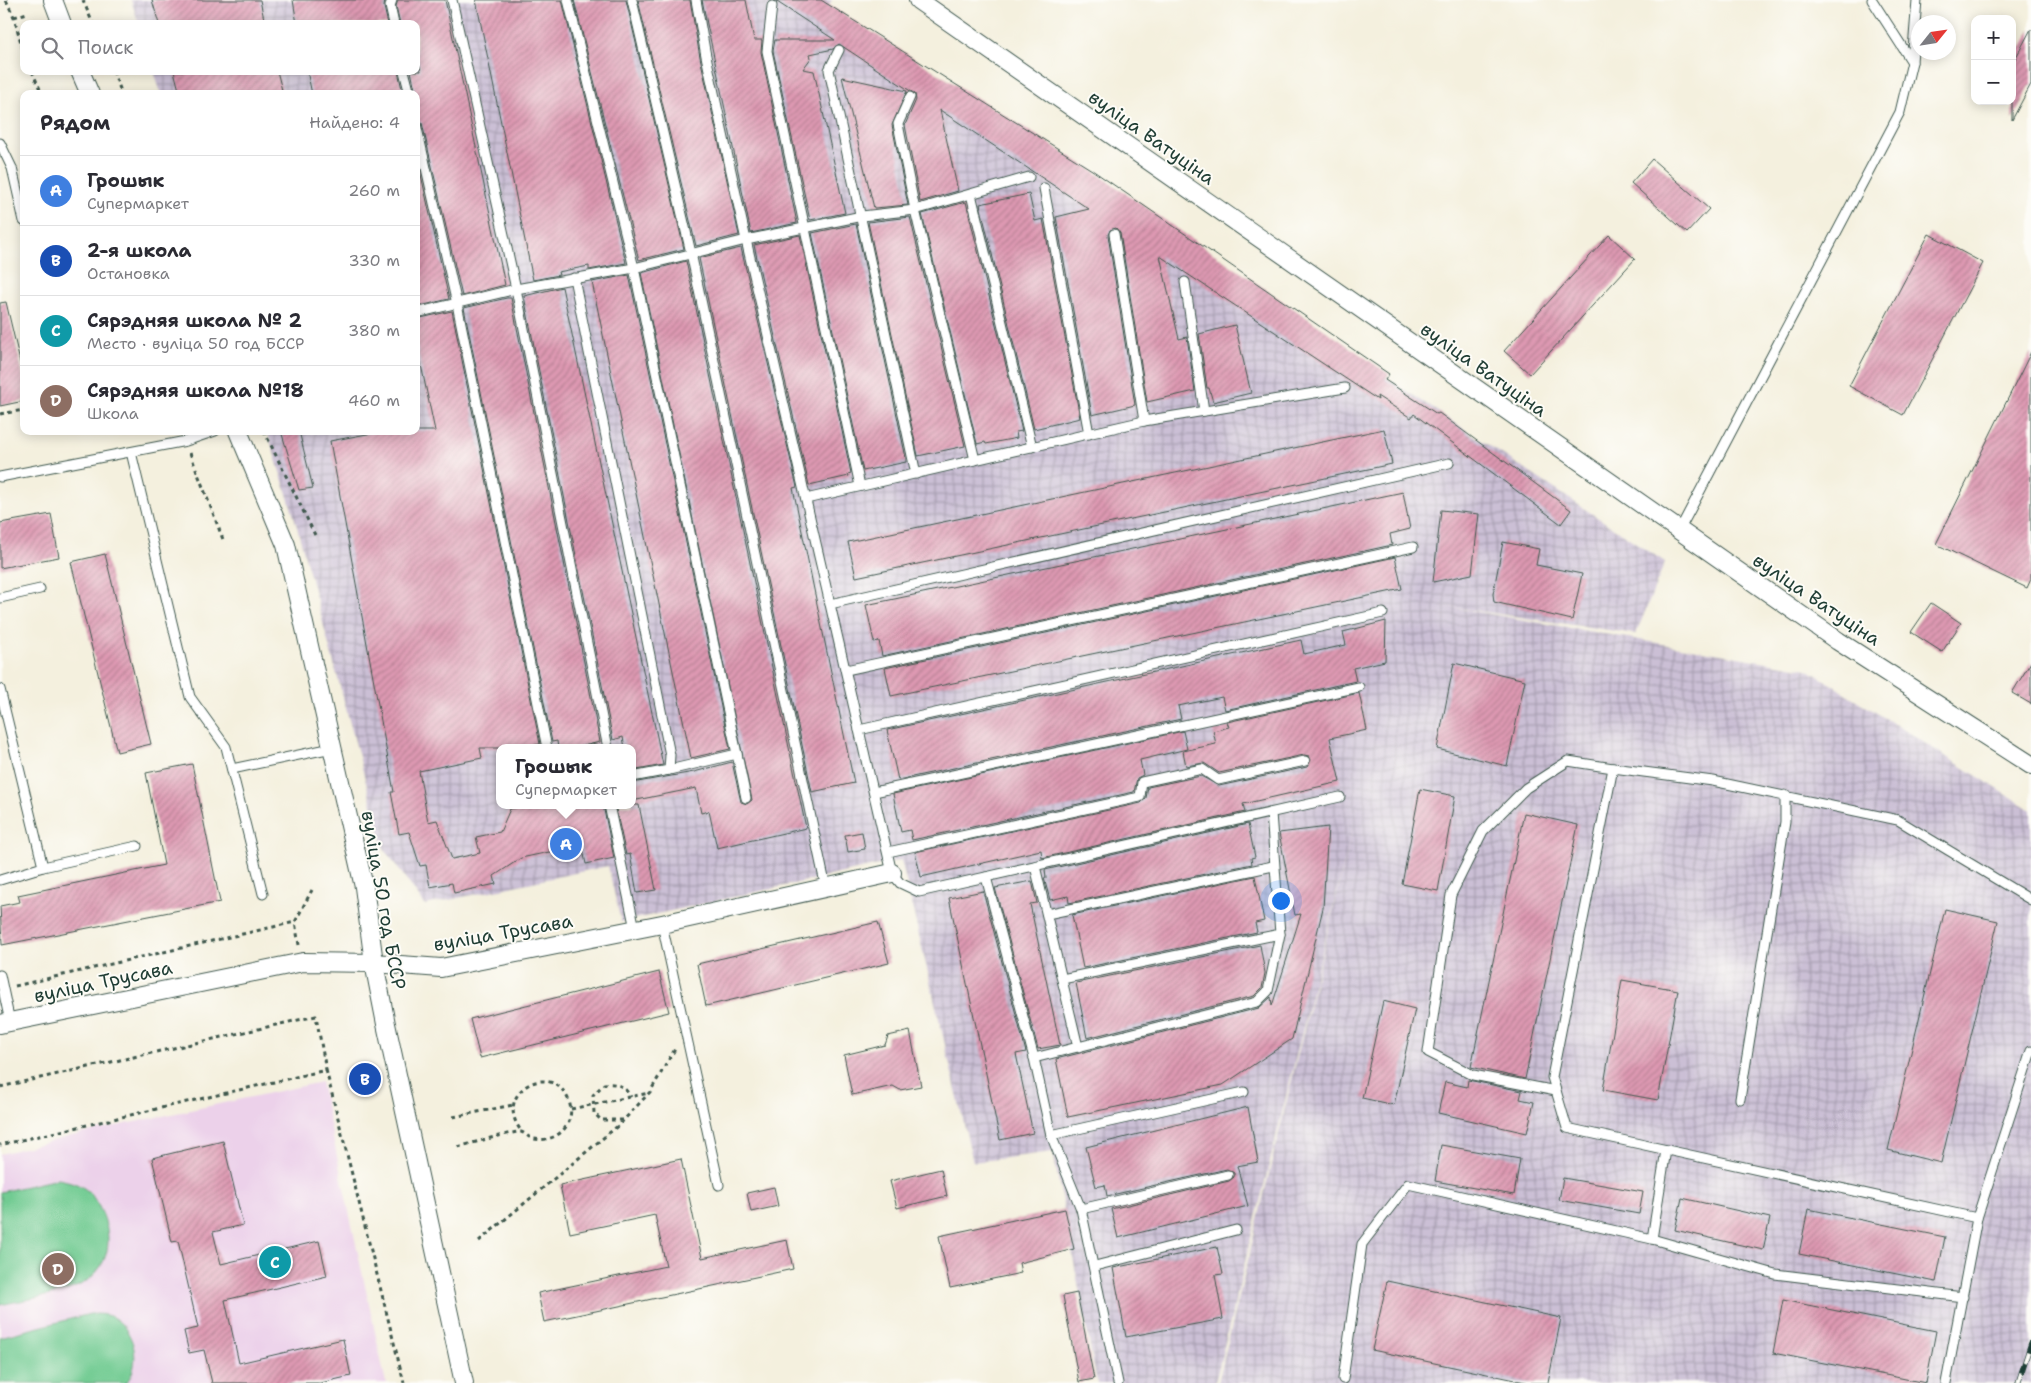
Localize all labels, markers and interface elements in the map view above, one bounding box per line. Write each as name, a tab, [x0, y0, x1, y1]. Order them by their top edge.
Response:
north arrow	[1911, 15, 1956, 60]
map controls	[1971, 15, 2016, 105]
button: +	[1971, 15, 2016, 60]
search box	[20, 20, 420, 75]
icon: search	[38, 34, 66, 62]
text: Поиск	[78, 35, 133, 60]
button: −	[1971, 60, 2016, 105]
street label: вуліца Ватуціна	[1084, 84, 1220, 190]
text: Рядом	[40, 109, 110, 137]
text: Найдено: 4	[309, 112, 400, 133]
text: Грошык	[87, 168, 165, 193]
text: A	[50, 180, 62, 201]
text: 260 m	[348, 180, 400, 201]
text: Супермаркет	[87, 193, 189, 214]
text: 2-я школа	[87, 238, 192, 263]
text: B	[51, 250, 61, 271]
text: 330 m	[348, 250, 400, 271]
text: Остановка	[87, 263, 170, 284]
text: Сярэдняя школа № 2	[87, 308, 302, 333]
street label: вуліца Ватуціна	[1416, 316, 1552, 422]
text: C	[51, 320, 61, 341]
text: 380 m	[348, 320, 400, 341]
text: Место · вуліца 50 год БССР	[87, 333, 304, 354]
text: Сярэдняя школа №18	[87, 378, 304, 403]
text: D	[50, 390, 62, 411]
text: 460 m	[348, 390, 400, 411]
text: Школа	[87, 403, 139, 424]
street label: вуліца Ватуціна	[1748, 547, 1886, 652]
popup	[496, 744, 636, 809]
text: Грошык	[515, 754, 593, 779]
text: Супермаркет	[515, 779, 617, 800]
street label: вуліца 50 год БССР	[355, 809, 412, 991]
pin: A	[550, 825, 582, 863]
your location	[1268, 888, 1294, 914]
street label: вуліца Трусава	[432, 908, 575, 957]
street label: вуліца Трусава	[32, 955, 175, 1008]
pin: B	[349, 1060, 381, 1098]
pin: C	[259, 1243, 291, 1281]
pin: D	[42, 1250, 74, 1288]

